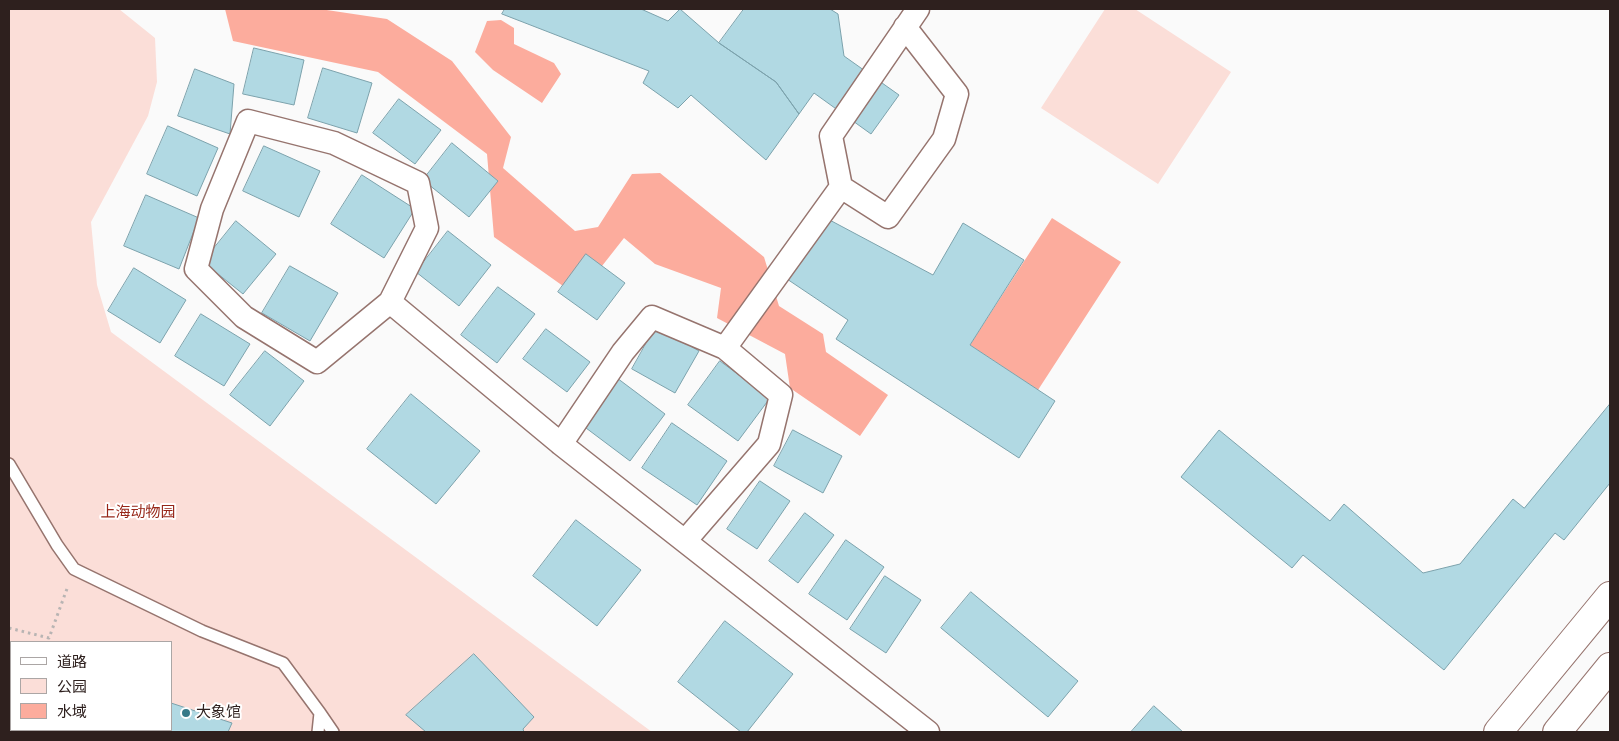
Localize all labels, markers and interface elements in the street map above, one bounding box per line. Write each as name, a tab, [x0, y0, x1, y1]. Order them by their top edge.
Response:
park label: 上海动物园	[101, 504, 175, 522]
legend	[10, 641, 172, 731]
text: 道路	[57, 651, 87, 672]
text: 公园	[57, 676, 87, 697]
text: 水域	[57, 701, 87, 722]
place label: 大象馆	[196, 704, 241, 722]
marker: 大象馆	[180, 707, 192, 719]

